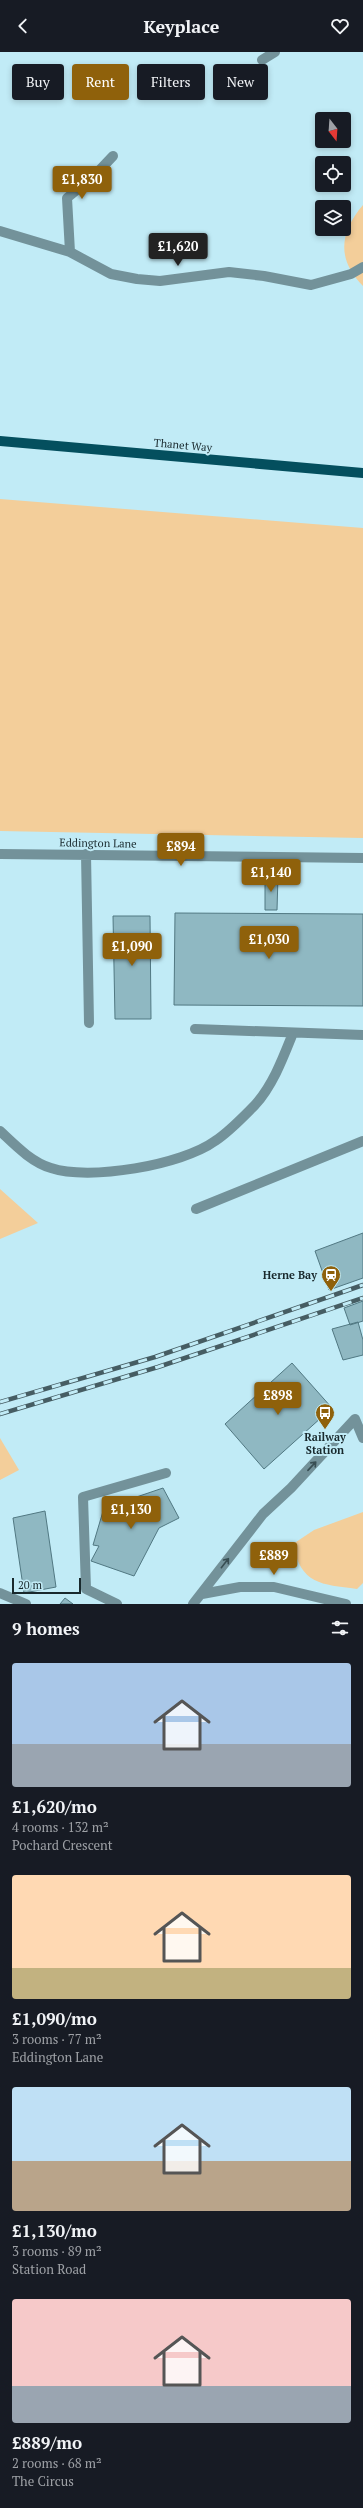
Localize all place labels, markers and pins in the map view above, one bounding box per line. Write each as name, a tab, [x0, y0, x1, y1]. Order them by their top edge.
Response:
pin: £1,830	[49, 166, 115, 200]
pin: £1,620	[145, 233, 211, 267]
pin: £894	[157, 833, 205, 867]
pin: £1,140	[238, 859, 304, 893]
pin: £1,030	[236, 926, 302, 960]
pin: £1,090	[99, 933, 165, 967]
station icon: Herne Bay	[320, 1264, 342, 1292]
place label: Herne Bay	[263, 1268, 317, 1282]
pin: £898	[254, 1382, 302, 1416]
bus stop icon: Railway Station	[314, 1402, 336, 1430]
place label: Railway Station	[304, 1430, 346, 1457]
pin: £1,130	[98, 1496, 164, 1530]
pin: £889	[250, 1542, 298, 1576]

